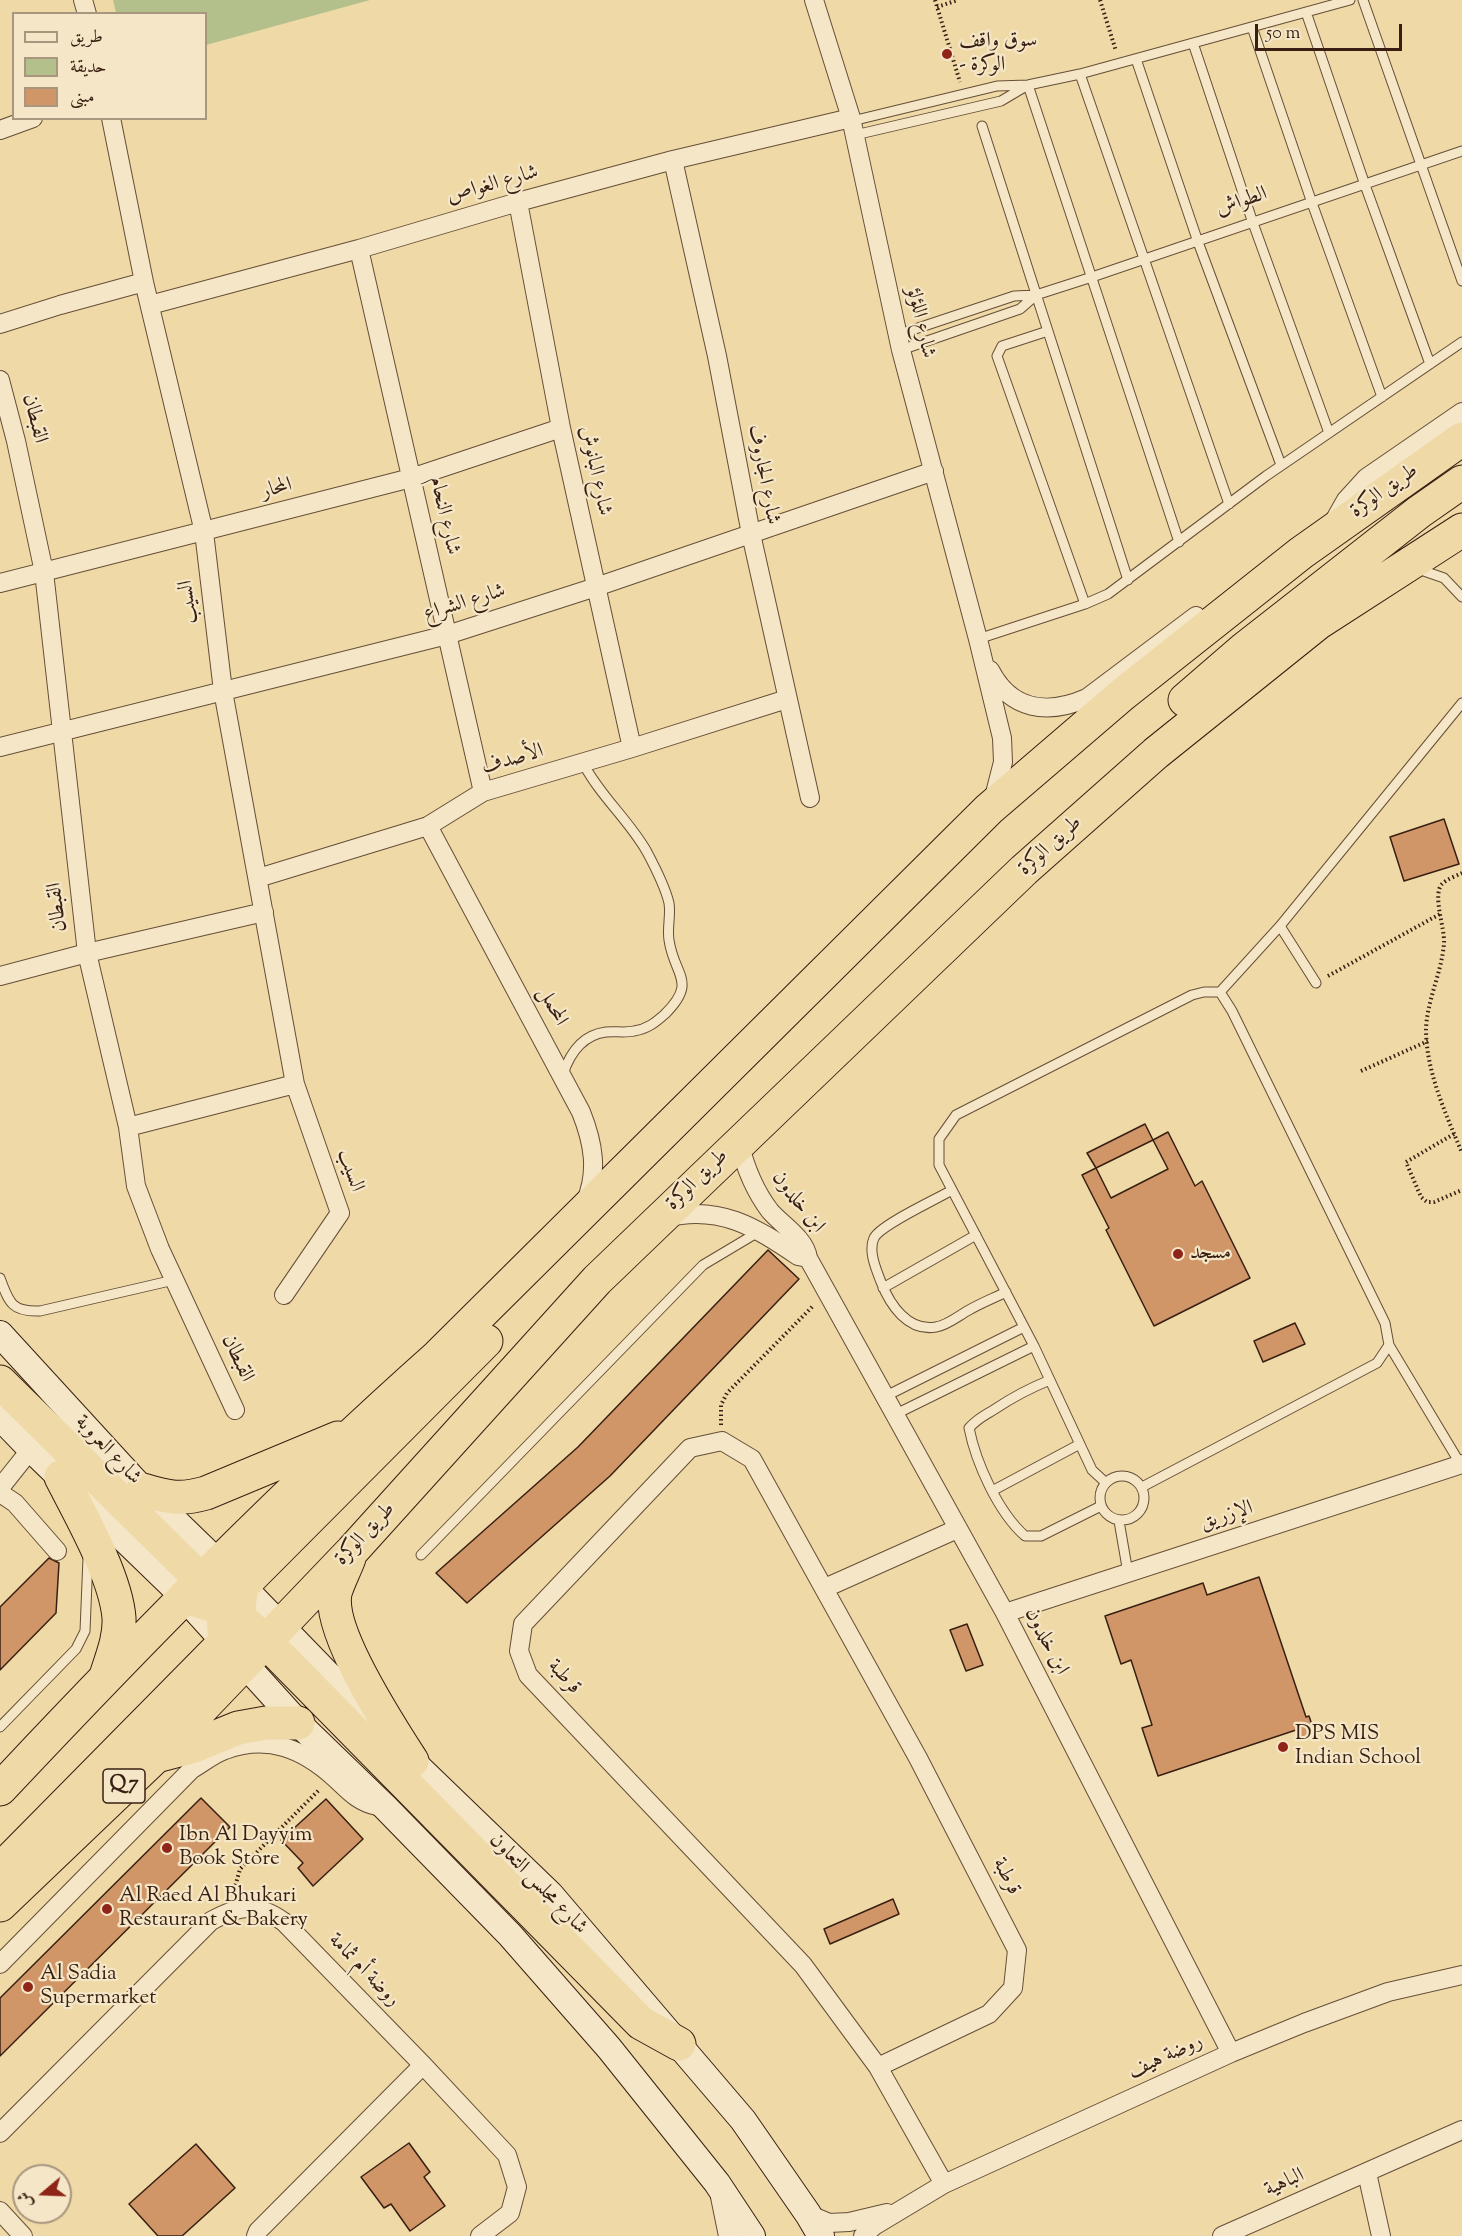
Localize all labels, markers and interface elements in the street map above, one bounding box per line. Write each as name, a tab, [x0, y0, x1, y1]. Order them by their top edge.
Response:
legend	[12, 12, 207, 120]
scale bar	[1258, 12, 1405, 50]
text: 50 m	[1266, 21, 1300, 47]
text: طريق	[70, 25, 103, 51]
place label: سوق واقف - الوكرة	[959, 29, 1037, 79]
marker: سوق واقف - الوكرة	[940, 47, 954, 61]
text: حديقة	[70, 55, 106, 81]
text: مبنى	[70, 85, 95, 111]
street label: شارع الغواص	[444, 161, 542, 211]
street label: الطواش	[1213, 183, 1271, 223]
street label: شارع اللؤلؤ	[899, 285, 939, 361]
street label: القبطان	[15, 392, 51, 446]
street label: شارع الجاروف	[740, 423, 784, 527]
street label: شارع البانوش	[572, 424, 616, 518]
street label: طريق الوكرة	[1346, 459, 1424, 525]
street label: المحار	[259, 474, 295, 506]
street label: شارع النحام	[422, 474, 464, 558]
street label: السيب	[175, 579, 205, 625]
street label: شارع الشراع	[421, 580, 509, 628]
street label: الأصدف	[479, 740, 547, 782]
street label: طريق الوكرة	[1014, 812, 1088, 882]
street label: القبطان	[43, 881, 75, 933]
street label: المحمل	[530, 983, 572, 1031]
street label: طريق الوكرة	[661, 1145, 735, 1217]
street label: السيب	[330, 1146, 368, 1196]
street label: ابن خلدون	[765, 1167, 829, 1239]
place label: مسجد	[1190, 1241, 1231, 1267]
marker: مسجد	[1171, 1247, 1185, 1261]
street label: القبطان	[214, 1331, 258, 1387]
street label: شارع العروبة	[68, 1411, 146, 1491]
street label: الإزريق	[1197, 1497, 1257, 1537]
street label: طريق الوكرة	[330, 1498, 402, 1572]
street label: ابن خلدون	[1017, 1604, 1073, 1680]
street label: قرطبة	[541, 1655, 585, 1701]
place label: DPS MIS Indian School	[1295, 1722, 1421, 1772]
marker: DPS MIS Indian School	[1276, 1740, 1290, 1754]
road number: Q7	[103, 1769, 145, 1803]
place label: Ibn Al Dayyim Book Store	[179, 1823, 312, 1873]
street label: شارع مجلس التعاون	[482, 1829, 592, 1941]
marker: Ibn Al Dayyim Book Store	[160, 1841, 174, 1855]
street label: قرطبة	[985, 1854, 1025, 1900]
place label: Al Raed Al Bhukari Restaurant & Bakery	[119, 1884, 308, 1934]
marker: Al Raed Al Bhukari Restaurant & Bakery	[100, 1902, 114, 1916]
street label: روضة أم ثمامة	[322, 1929, 404, 2013]
place label: Al Sadia Supermarket	[40, 1962, 156, 2012]
marker: Al Sadia Supermarket	[21, 1980, 35, 1994]
street label: روضة هيف	[1125, 2030, 1207, 2086]
north arrow	[12, 2164, 72, 2224]
street label: الباهية	[1261, 2164, 1309, 2204]
text: ش	[13, 2188, 40, 2211]

